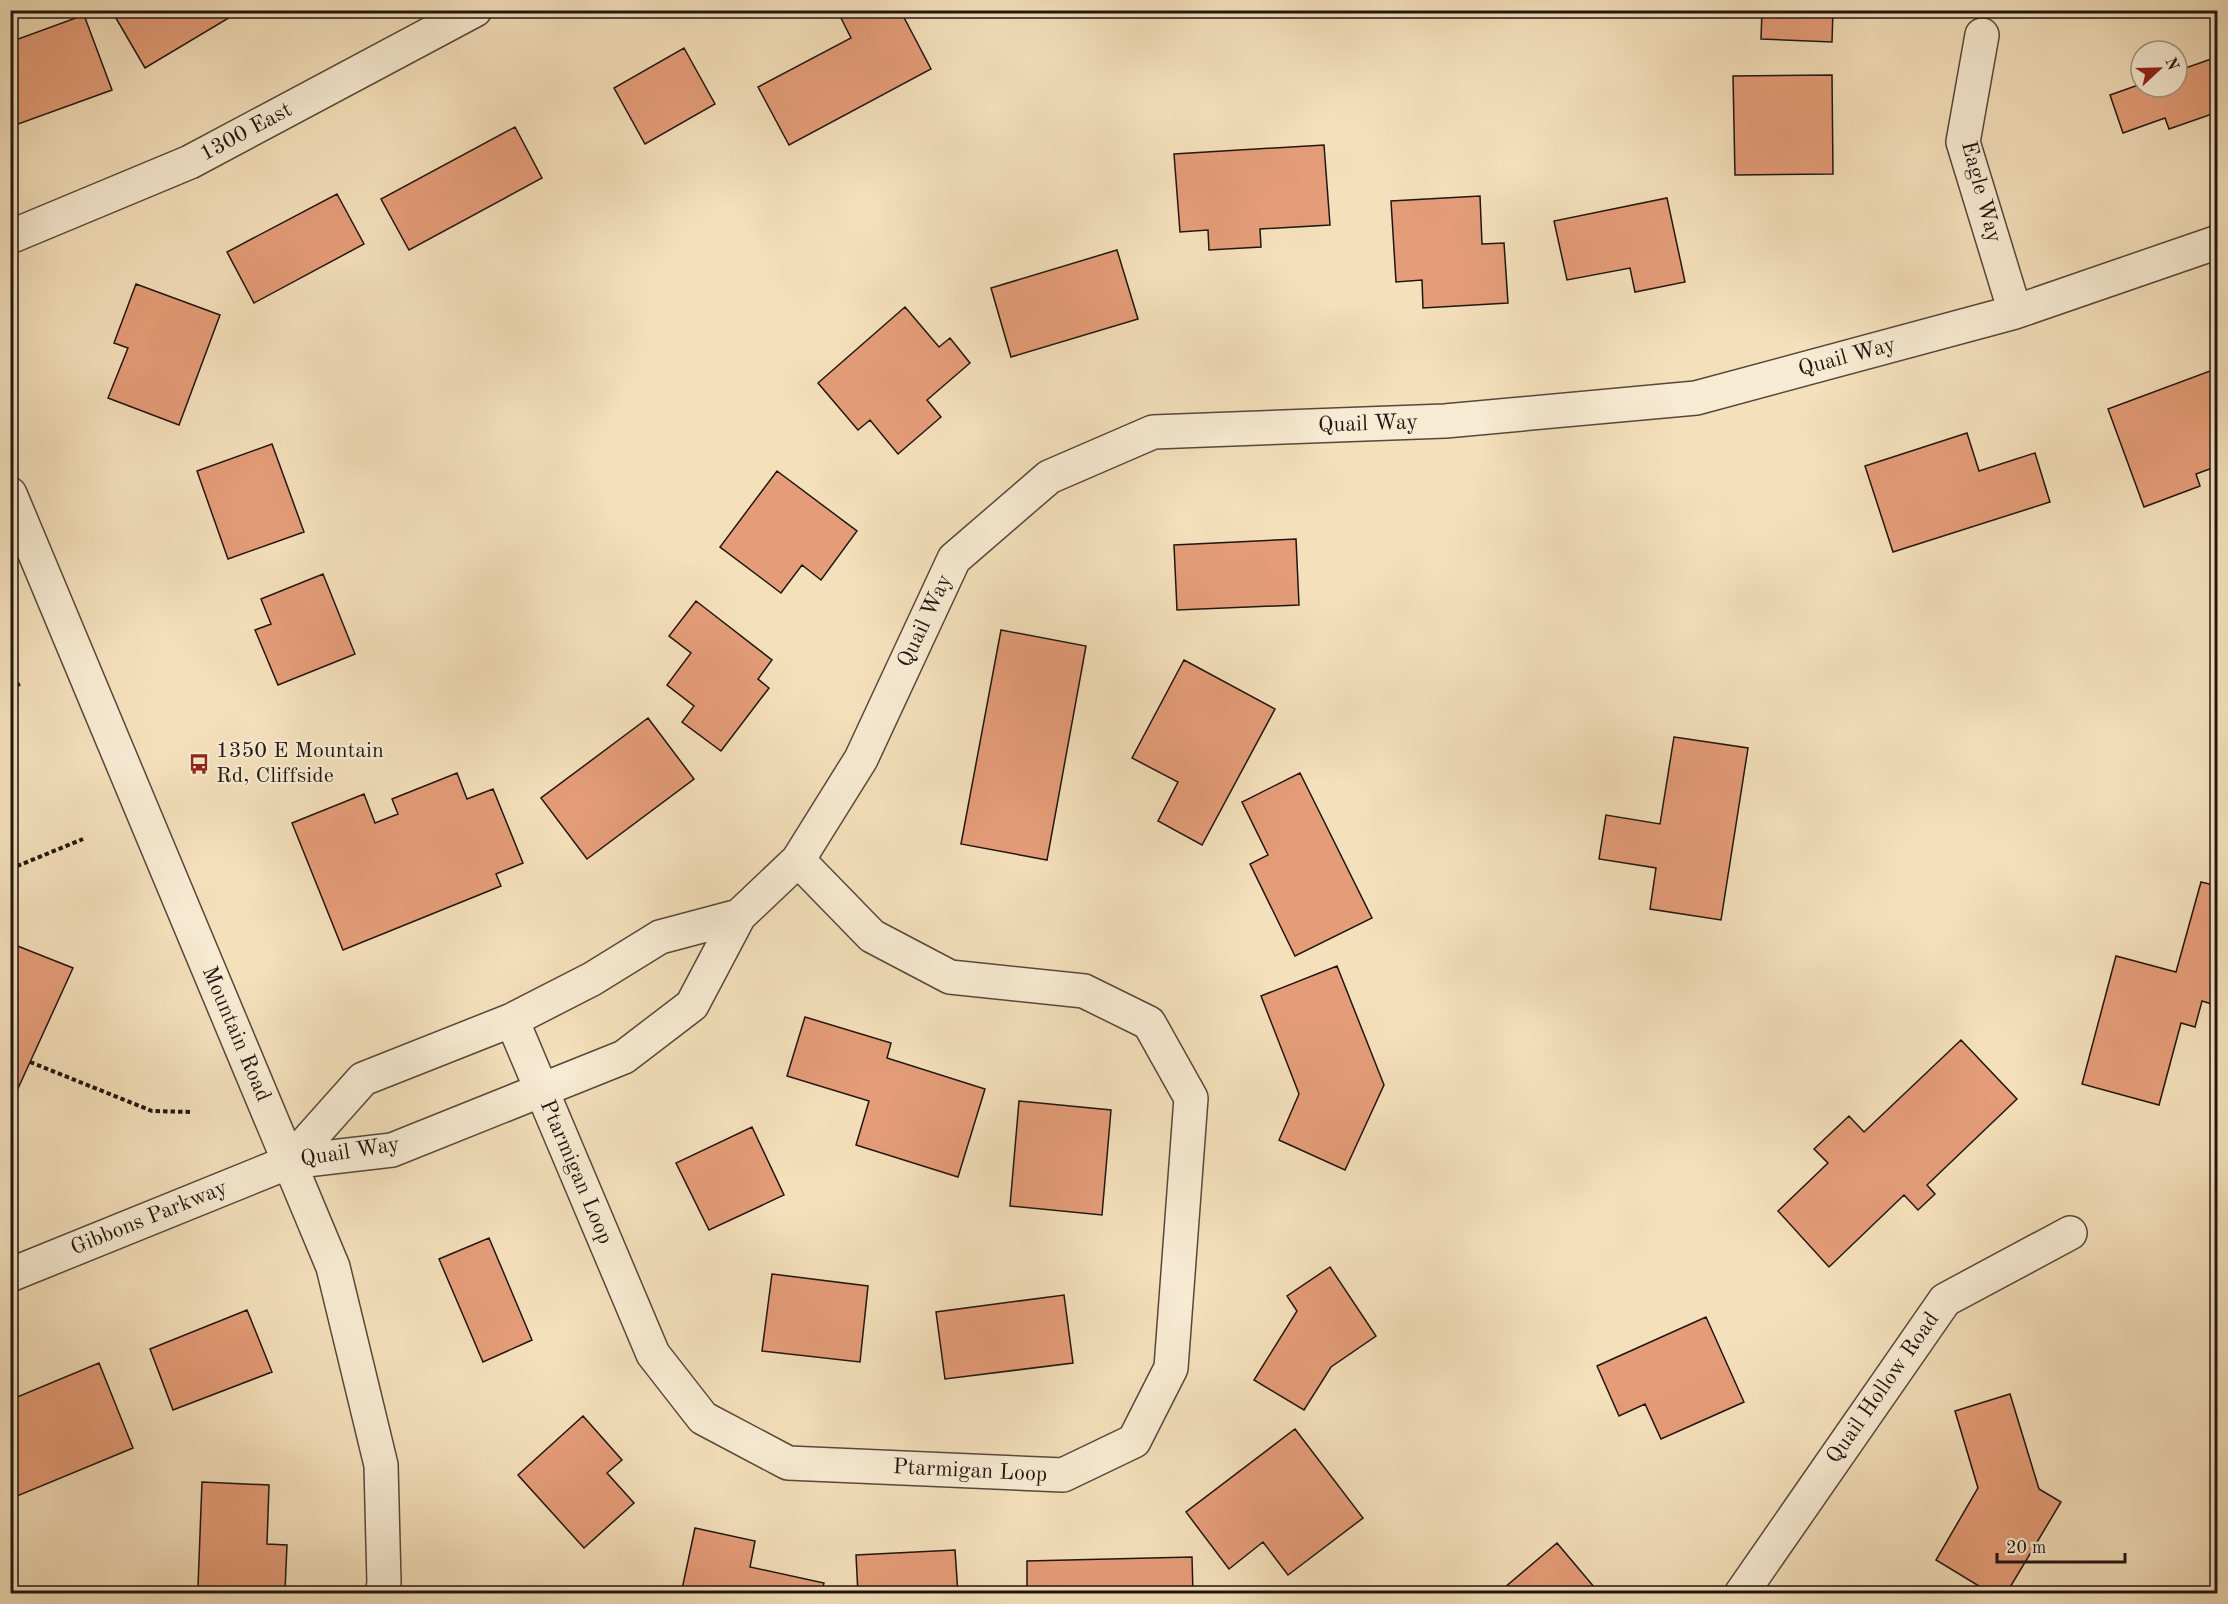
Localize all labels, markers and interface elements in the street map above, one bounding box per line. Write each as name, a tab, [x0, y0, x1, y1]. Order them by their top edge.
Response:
north arrow	[2129, 39, 2189, 99]
text: N	[2161, 55, 2181, 74]
street label: 1300 East	[196, 99, 296, 165]
street label: Eagle Way	[1957, 139, 2005, 245]
street label: Quail Way	[1796, 333, 1898, 381]
street label: Quail Way	[1318, 411, 1419, 437]
street label: Quail Way	[894, 571, 956, 671]
place label: 1350 E Mountain Rd, Cliffside	[216, 740, 384, 787]
bus stop icon: 1350 E Mountain Rd, Cliffside	[187, 752, 211, 776]
street label: Mountain Road	[198, 963, 274, 1105]
street label: Ptarmigan Loop	[536, 1096, 616, 1248]
street label: Quail Way	[299, 1133, 401, 1171]
street label: Gibbons Parkway	[68, 1176, 231, 1259]
street label: Quail Hollow Road	[1823, 1308, 1943, 1468]
street label: Ptarmigan Loop	[892, 1456, 1048, 1486]
scale bar	[1997, 1526, 2124, 1564]
text: 20 m	[2006, 1539, 2046, 1557]

